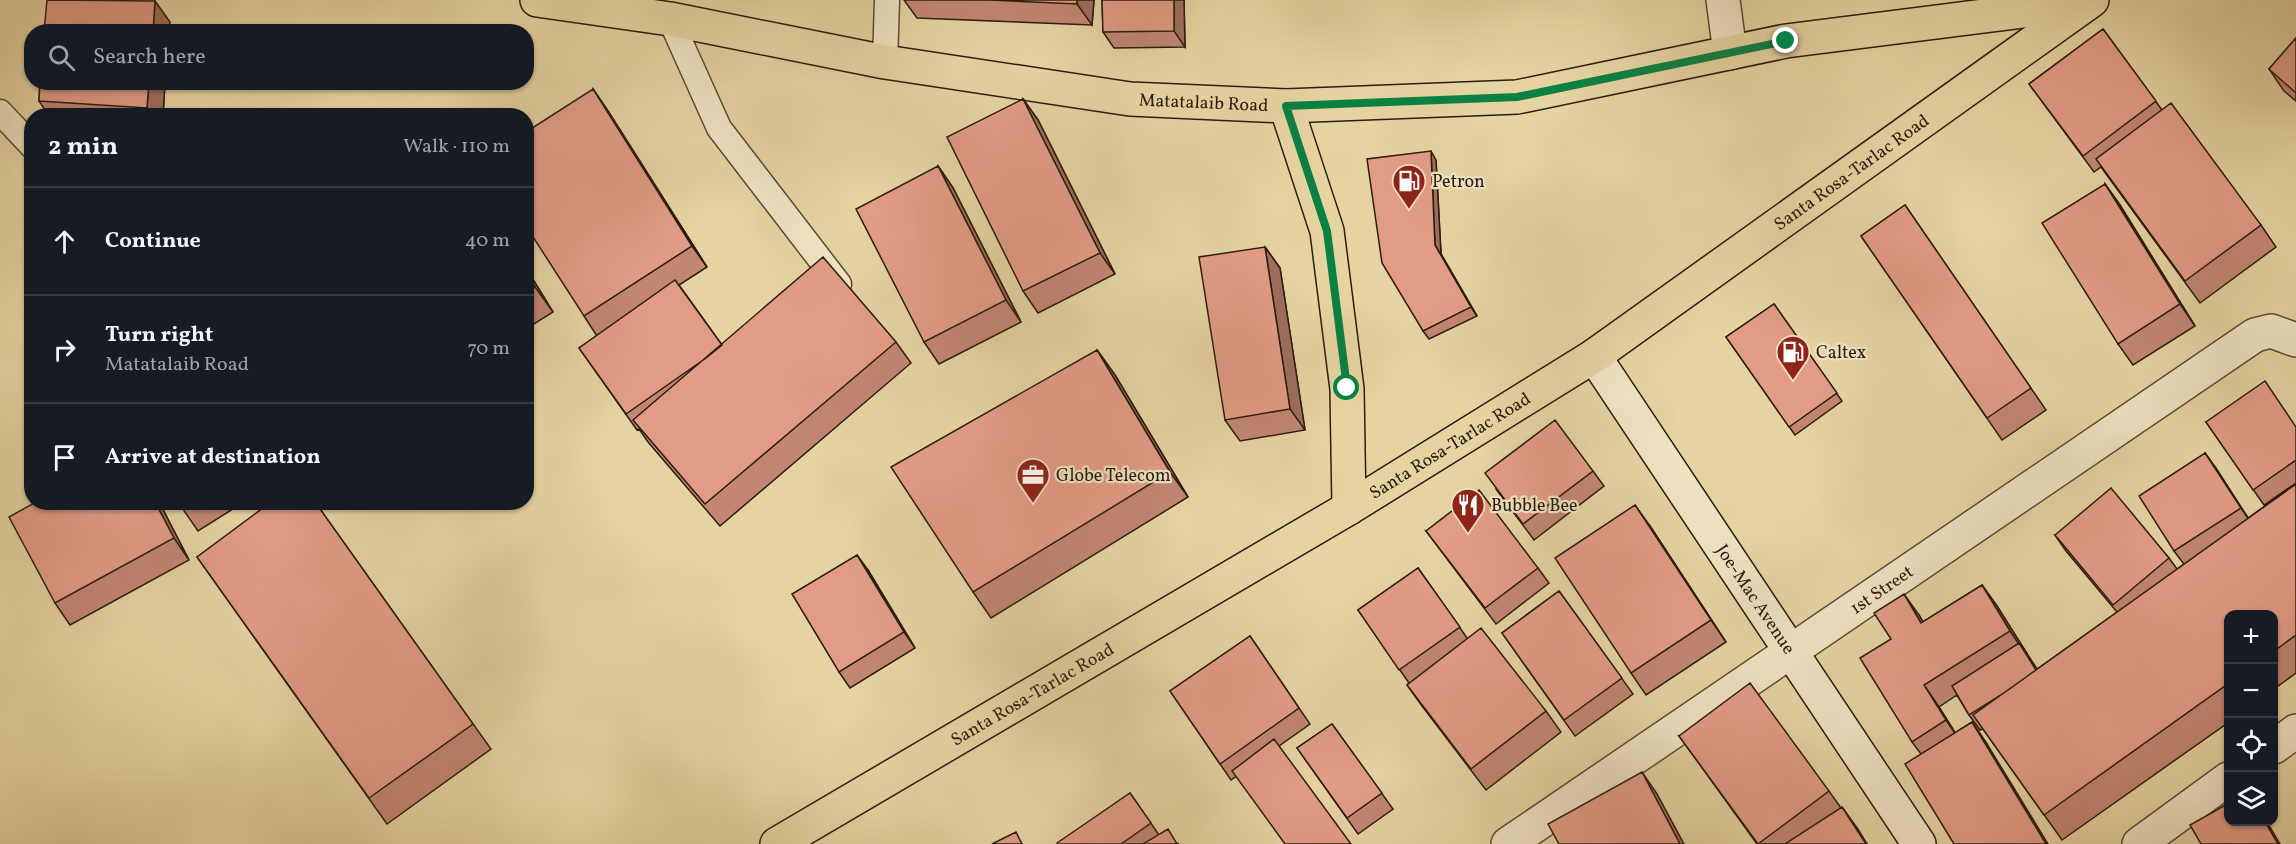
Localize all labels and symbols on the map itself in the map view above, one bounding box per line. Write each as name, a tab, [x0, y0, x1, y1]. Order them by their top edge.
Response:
route end	[1772, 27, 1798, 53]
street label: Matatalaib Road	[1138, 88, 1269, 119]
street label: Santa Rosa-Tarlac Road	[1769, 109, 1935, 237]
fuel station icon: Petron	[1391, 163, 1427, 210]
place label: Petron	[1432, 170, 1485, 195]
fuel station icon: Caltex	[1775, 334, 1811, 381]
place label: Caltex	[1816, 341, 1866, 366]
route start	[1333, 374, 1359, 400]
street label: Santa Rosa-Tarlac Road	[1365, 387, 1536, 506]
office icon: Globe Telecom	[1015, 457, 1051, 504]
place label: Globe Telecom	[1056, 464, 1171, 489]
restaurant icon: Bubble Bee	[1450, 487, 1486, 534]
place label: Bubble Bee	[1491, 494, 1578, 519]
street label: Joe-Mac Avenue	[1709, 540, 1800, 660]
street label: 1st Street	[1846, 560, 1919, 621]
street label: Santa Rosa-Tarlac Road	[947, 638, 1119, 753]

